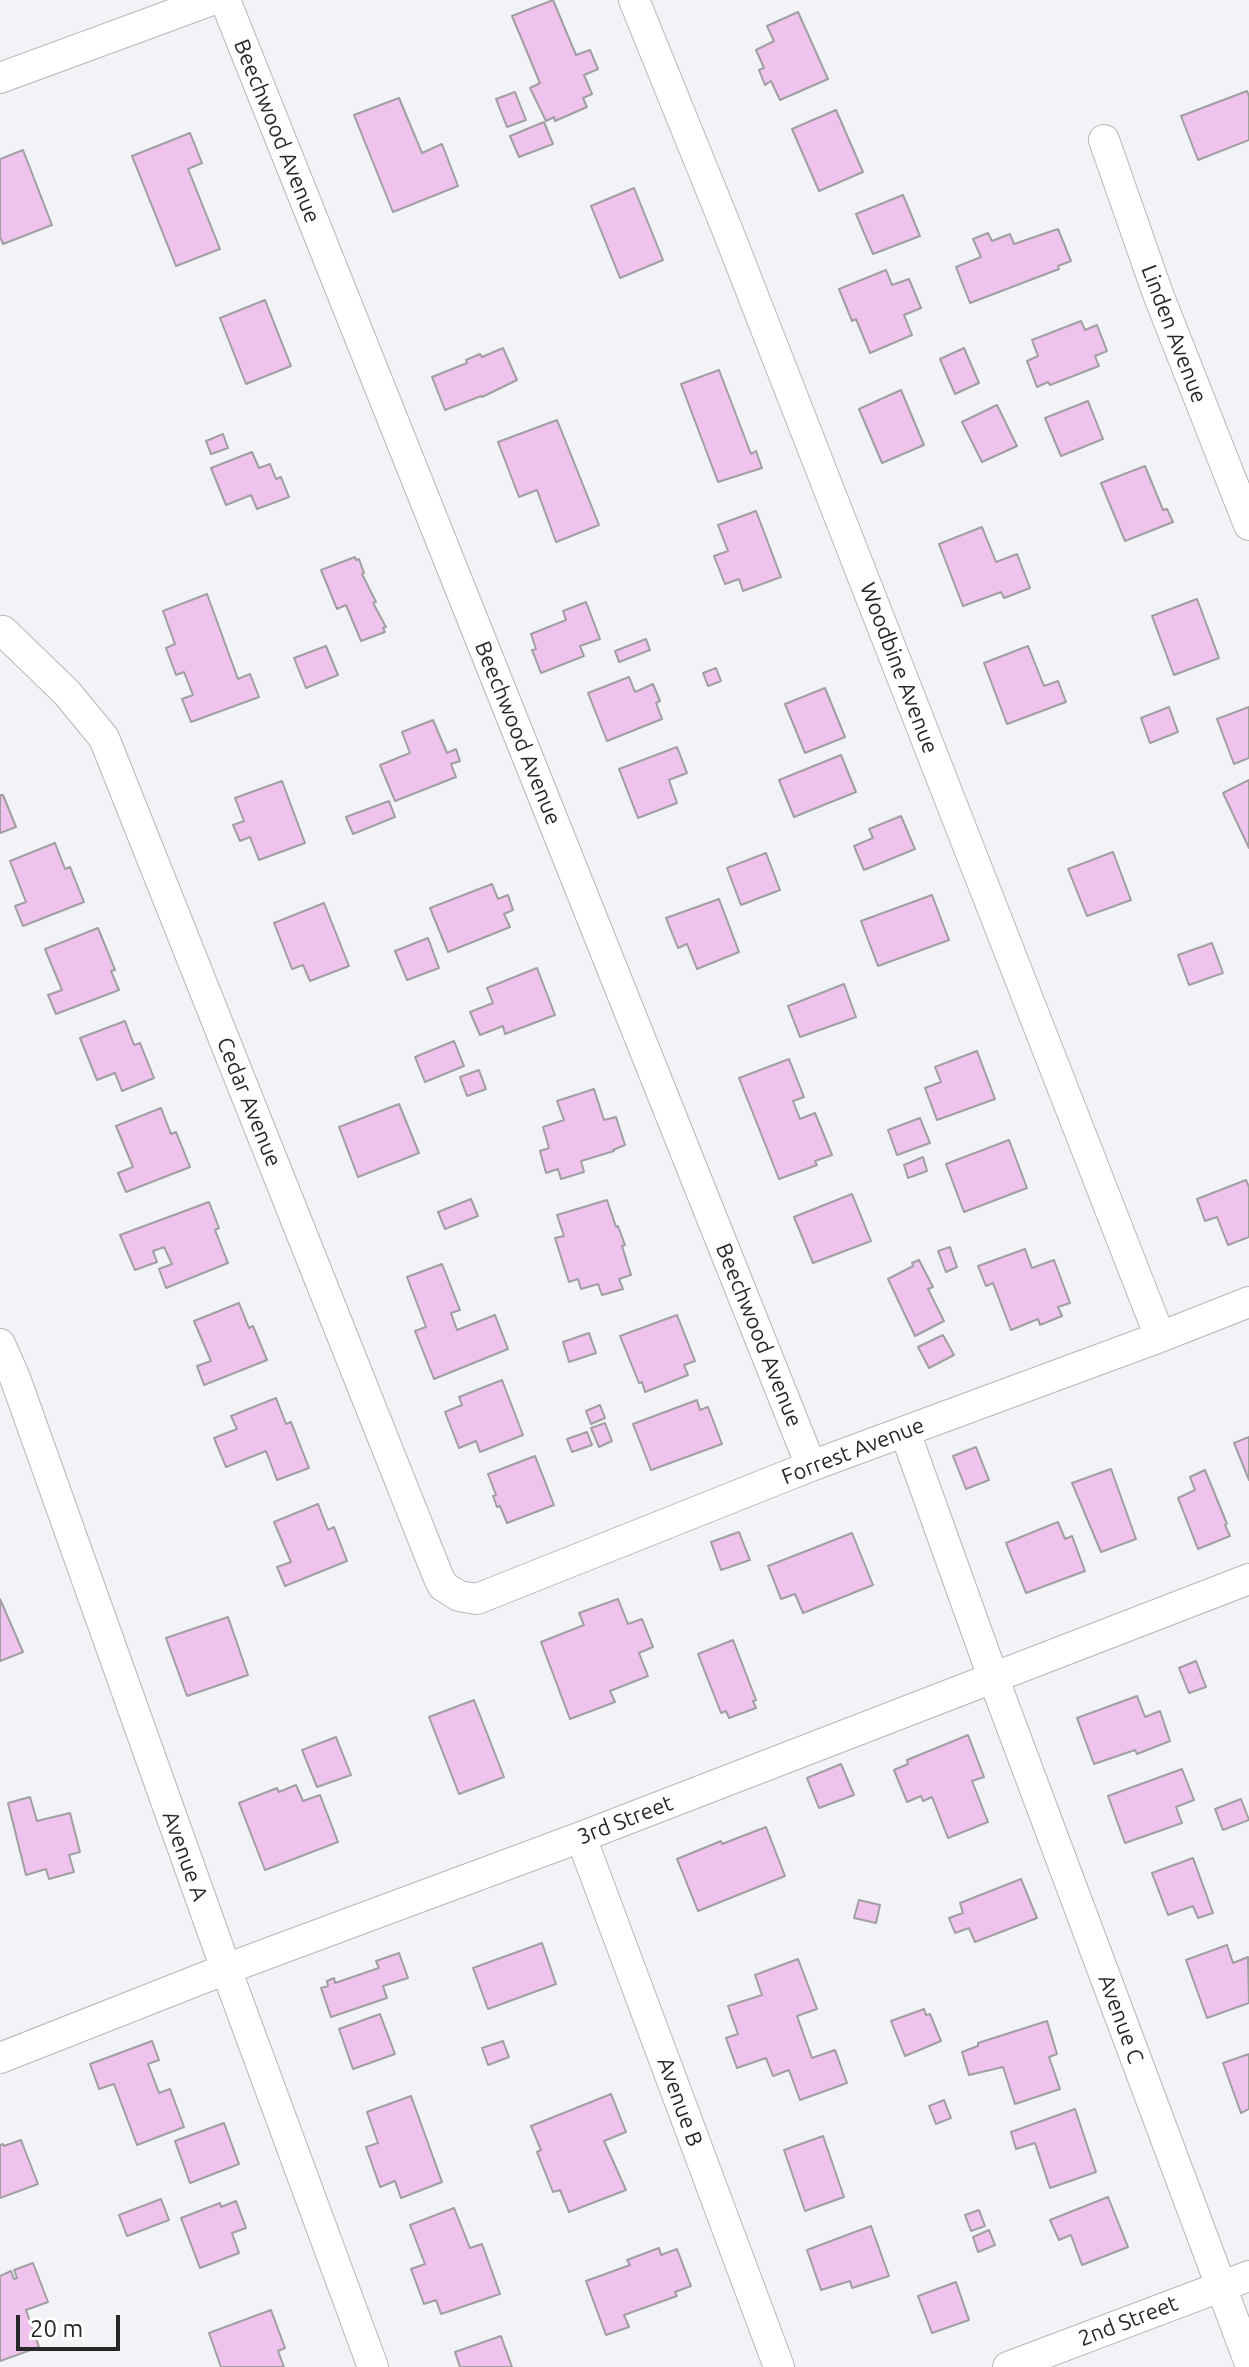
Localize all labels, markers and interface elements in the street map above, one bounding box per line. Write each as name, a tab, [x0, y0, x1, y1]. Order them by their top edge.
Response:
street label: Beechwood Avenue	[228, 35, 326, 227]
street label: Linden Avenue	[1136, 261, 1212, 407]
street label: Woodbine Avenue	[854, 579, 944, 757]
street label: Beechwood Avenue	[469, 637, 567, 829]
street label: Cedar Avenue	[211, 1033, 287, 1171]
street label: Beechwood Avenue	[710, 1239, 808, 1431]
street label: Forrest Avenue	[778, 1412, 928, 1490]
street label: 3rd Street	[574, 1790, 676, 1850]
street label: Avenue A	[157, 1808, 213, 1904]
street label: Avenue C	[1093, 1971, 1149, 2067]
street label: Avenue B	[652, 2054, 708, 2150]
street label: 2nd Street	[1075, 2290, 1181, 2352]
scale bar	[20, 2299, 124, 2349]
text: 20 m	[30, 2315, 83, 2342]

